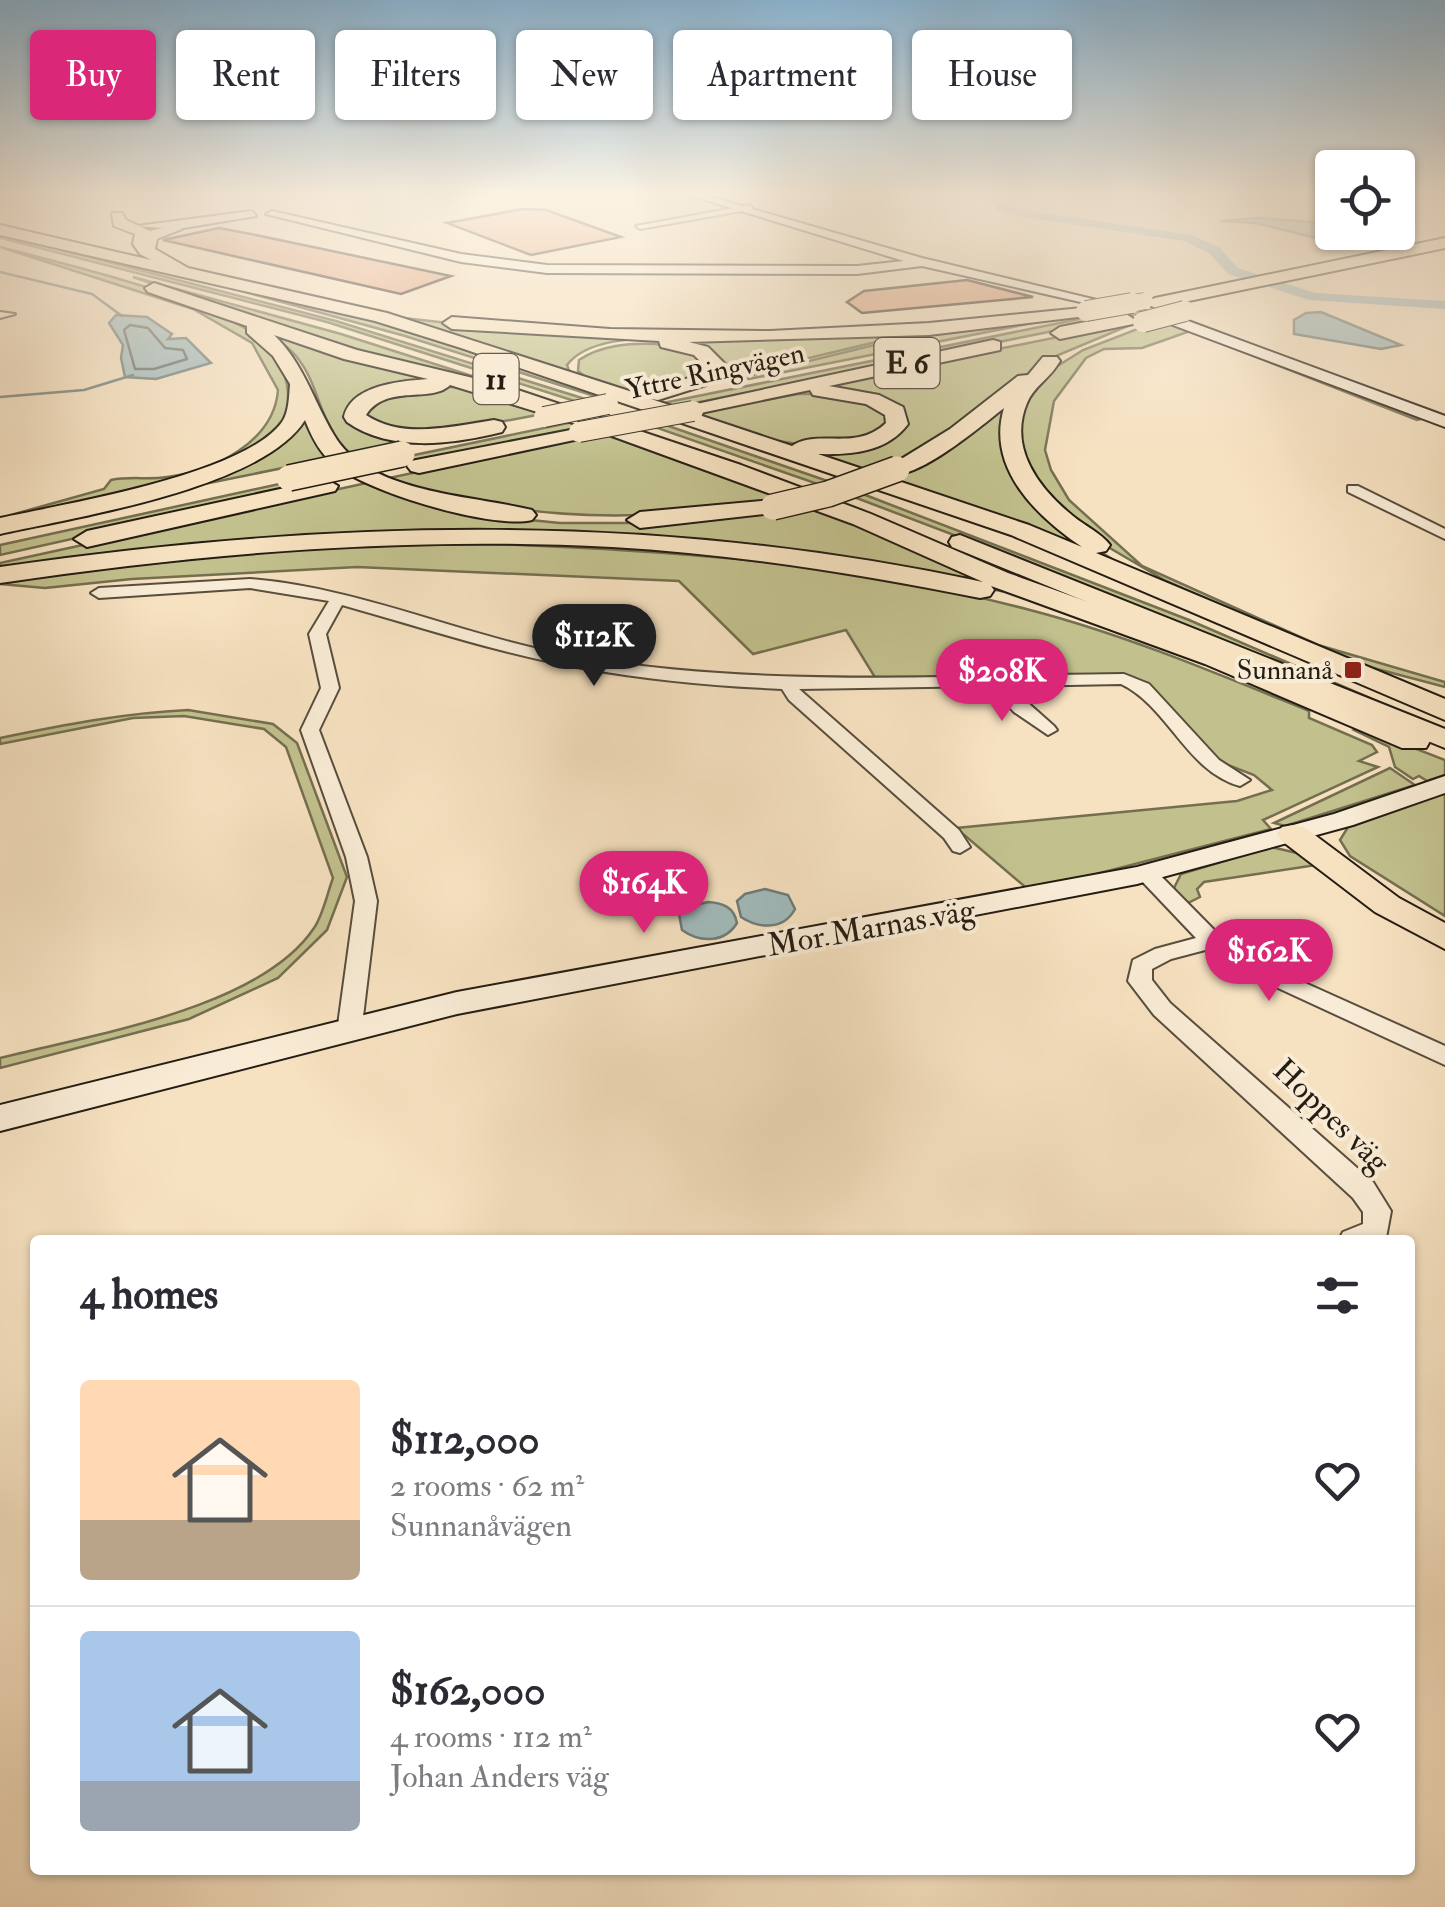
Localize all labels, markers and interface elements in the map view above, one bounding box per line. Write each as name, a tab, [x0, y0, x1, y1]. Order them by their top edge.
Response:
chip: Buy	[30, 30, 156, 120]
chip: Rent	[176, 30, 315, 120]
chip: Filters	[335, 30, 496, 120]
chip: New	[516, 30, 653, 120]
chip: Apartment	[673, 30, 892, 120]
chip: House	[912, 30, 1072, 120]
map controls	[1315, 150, 1415, 250]
button: locate	[1315, 150, 1415, 250]
street label: Yttre Ringvägen	[622, 336, 808, 408]
road number: E 6	[874, 338, 940, 388]
road number: 11	[474, 354, 518, 404]
pin: $112K	[524, 604, 664, 689]
text: $112K	[554, 616, 634, 656]
pin: $208K	[932, 639, 1072, 724]
text: $208K	[958, 651, 1046, 691]
place label: Sunnanå	[1237, 653, 1333, 688]
marker: Sunnanå	[1342, 659, 1364, 681]
pin: $164K	[574, 851, 714, 936]
text: $164K	[601, 863, 687, 903]
street label: Mor Marnas väg	[764, 890, 979, 966]
pin: $162K	[1199, 919, 1339, 1004]
text: $162K	[1227, 931, 1311, 971]
street label: Hoppes väg	[1264, 1050, 1399, 1182]
icon: filters	[1310, 1268, 1365, 1323]
text: 4 homes	[80, 1269, 218, 1321]
text: $112,000	[390, 1414, 540, 1466]
icon: home	[160, 1420, 280, 1540]
icon: heart	[1310, 1453, 1365, 1508]
text: 2 rooms · 62 m²	[390, 1466, 584, 1506]
text: Sunnanåvägen	[390, 1506, 572, 1546]
text: $162,000	[390, 1665, 546, 1717]
icon: home	[160, 1671, 280, 1791]
icon: heart	[1310, 1704, 1365, 1759]
text: 4 rooms · 112 m²	[390, 1717, 592, 1757]
text: Johan Anders väg	[390, 1757, 609, 1797]

